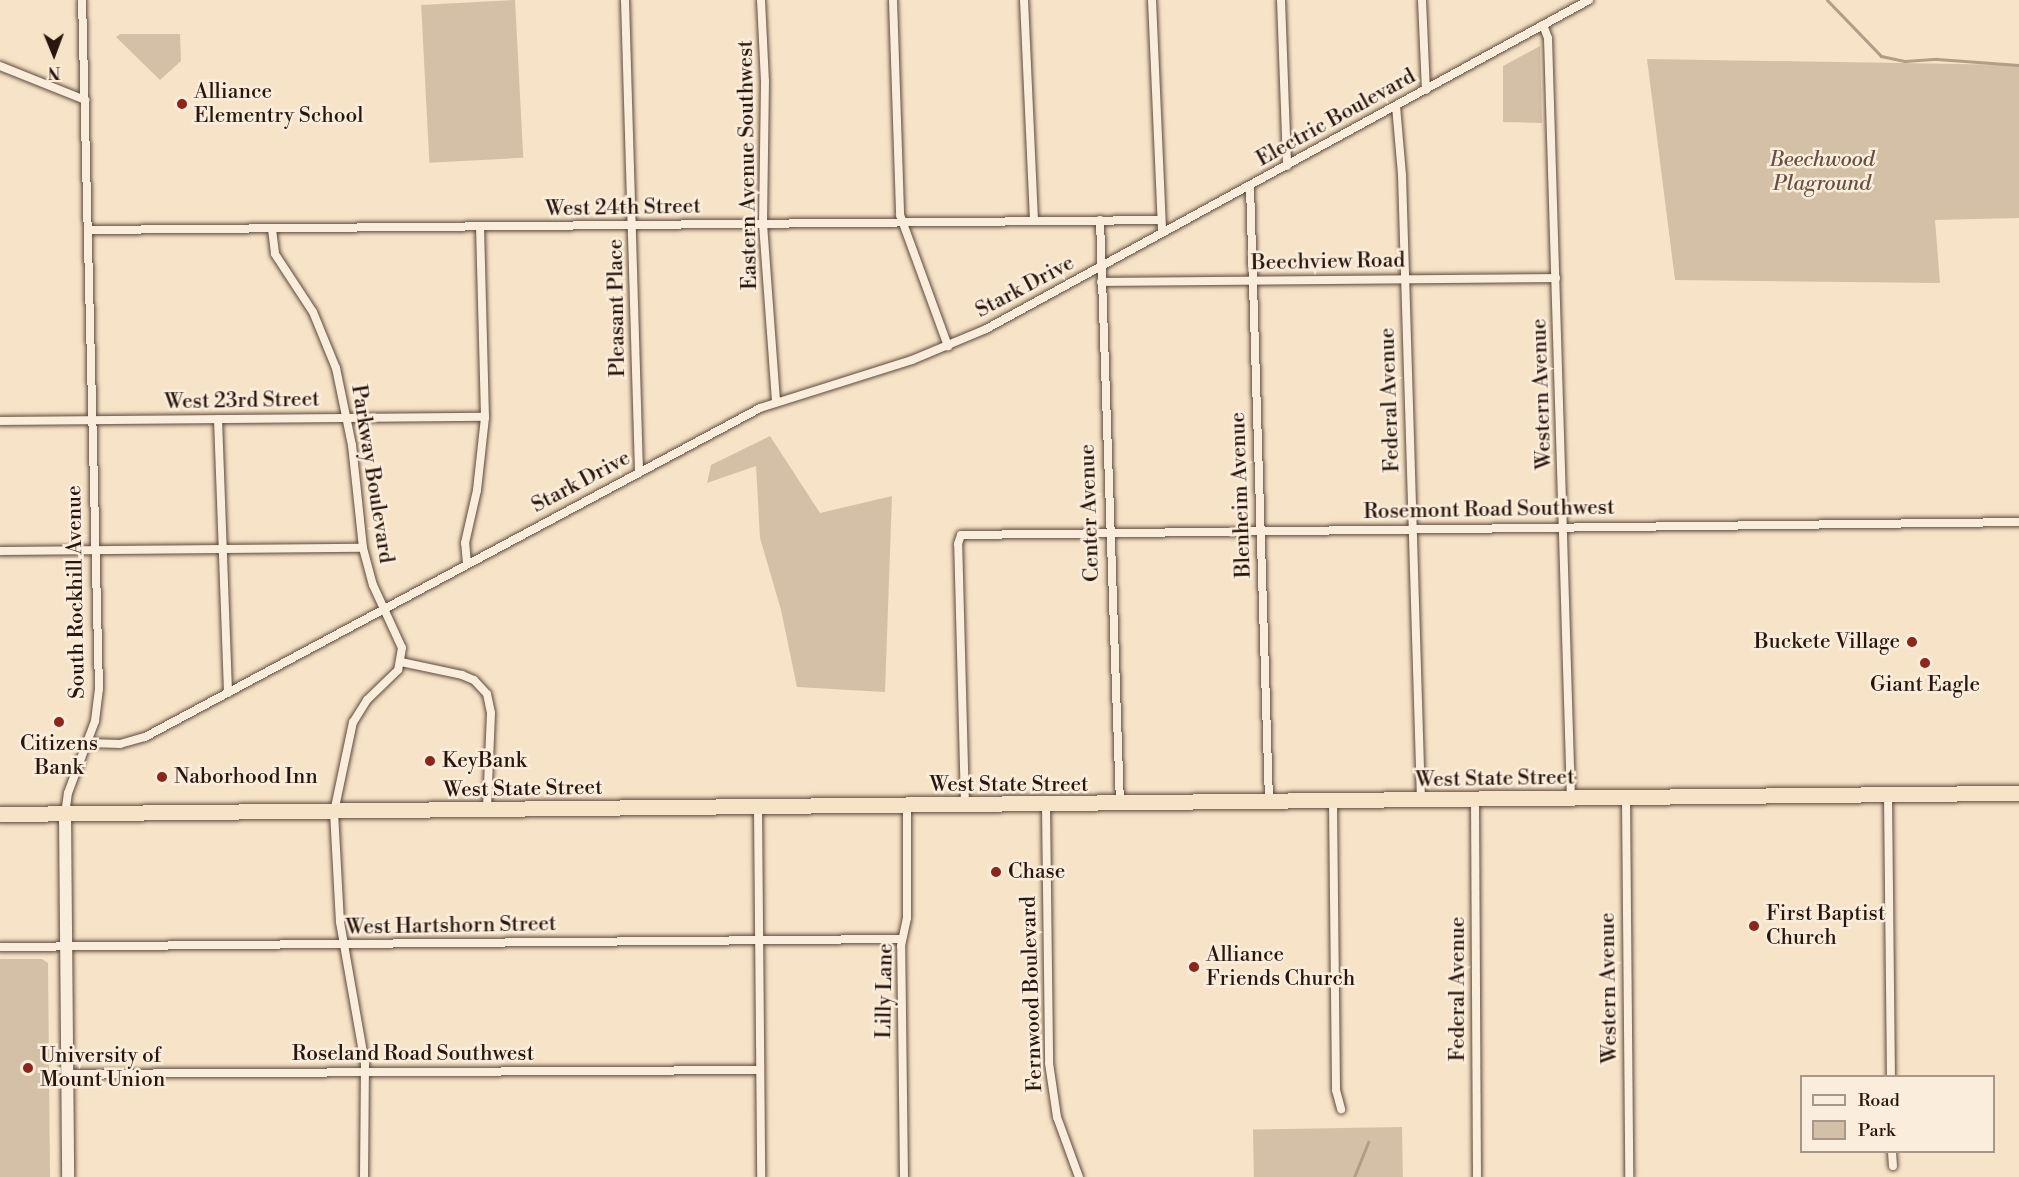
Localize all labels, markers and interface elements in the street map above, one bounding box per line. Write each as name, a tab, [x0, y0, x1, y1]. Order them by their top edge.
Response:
north arrow	[24, 24, 84, 84]
street label: Eastern Avenue Southwest	[733, 40, 763, 290]
text: N	[48, 62, 61, 82]
street label: Electric Boulevard	[1252, 64, 1420, 172]
place label: Alliance Elementry School	[194, 79, 363, 129]
marker: Alliance Elementry School	[175, 97, 189, 111]
park label: Beechwood Plaground	[1770, 147, 1874, 197]
street label: West 24th Street	[545, 194, 701, 222]
street label: Pleasant Place	[603, 239, 631, 377]
street label: Beechview Road	[1251, 248, 1405, 276]
street label: Stark Drive	[971, 251, 1079, 323]
street label: Western Avenue	[1527, 318, 1557, 470]
street label: Federal Avenue	[1375, 327, 1405, 473]
street label: Parkway Boulevard	[345, 383, 399, 565]
street label: West 23rd Street	[164, 387, 320, 415]
street label: Blenheim Avenue	[1226, 412, 1256, 578]
street label: Center Avenue	[1075, 444, 1105, 582]
street label: Stark Drive	[527, 446, 635, 518]
street label: South Rockhill Avenue	[62, 485, 90, 699]
street label: Rosemont Road Southwest	[1363, 495, 1615, 525]
place label: Buckete Village	[1754, 629, 1900, 655]
marker: Buckete Village	[1905, 635, 1919, 649]
marker: Giant Eagle	[1918, 656, 1932, 670]
place label: Giant Eagle	[1870, 672, 1980, 698]
marker: Citizens Bank	[52, 715, 66, 729]
place label: Citizens Bank	[20, 731, 98, 781]
place label: KeyBank	[442, 748, 527, 774]
marker: KeyBank	[423, 754, 437, 768]
place label: Naborhood Inn	[174, 764, 318, 790]
street label: West State Street	[1415, 765, 1575, 793]
marker: Naborhood Inn	[155, 770, 169, 784]
street label: West State Street	[929, 772, 1089, 798]
street label: West State Street	[443, 775, 603, 803]
place label: Chase	[1008, 859, 1065, 885]
marker: Chase	[989, 865, 1003, 879]
street label: Fernwood Boulevard	[1016, 896, 1048, 1092]
place label: First Baptist Church	[1766, 901, 1885, 951]
street label: West Hartshorn Street	[345, 912, 557, 940]
street label: Western Avenue	[1595, 912, 1623, 1064]
street label: Federal Avenue	[1445, 917, 1471, 1061]
marker: First Baptist Church	[1747, 919, 1761, 933]
place label: Alliance Friends Church	[1206, 942, 1355, 992]
street label: Lilly Lane	[872, 943, 898, 1039]
marker: Alliance Friends Church	[1187, 960, 1201, 974]
street label: Roseland Road Southwest	[292, 1041, 534, 1067]
place label: University of Mount Union	[40, 1043, 165, 1093]
marker: University of Mount Union	[21, 1061, 35, 1075]
legend	[1800, 1075, 1995, 1153]
text: Road	[1858, 1089, 1900, 1112]
text: Park	[1858, 1119, 1895, 1142]

